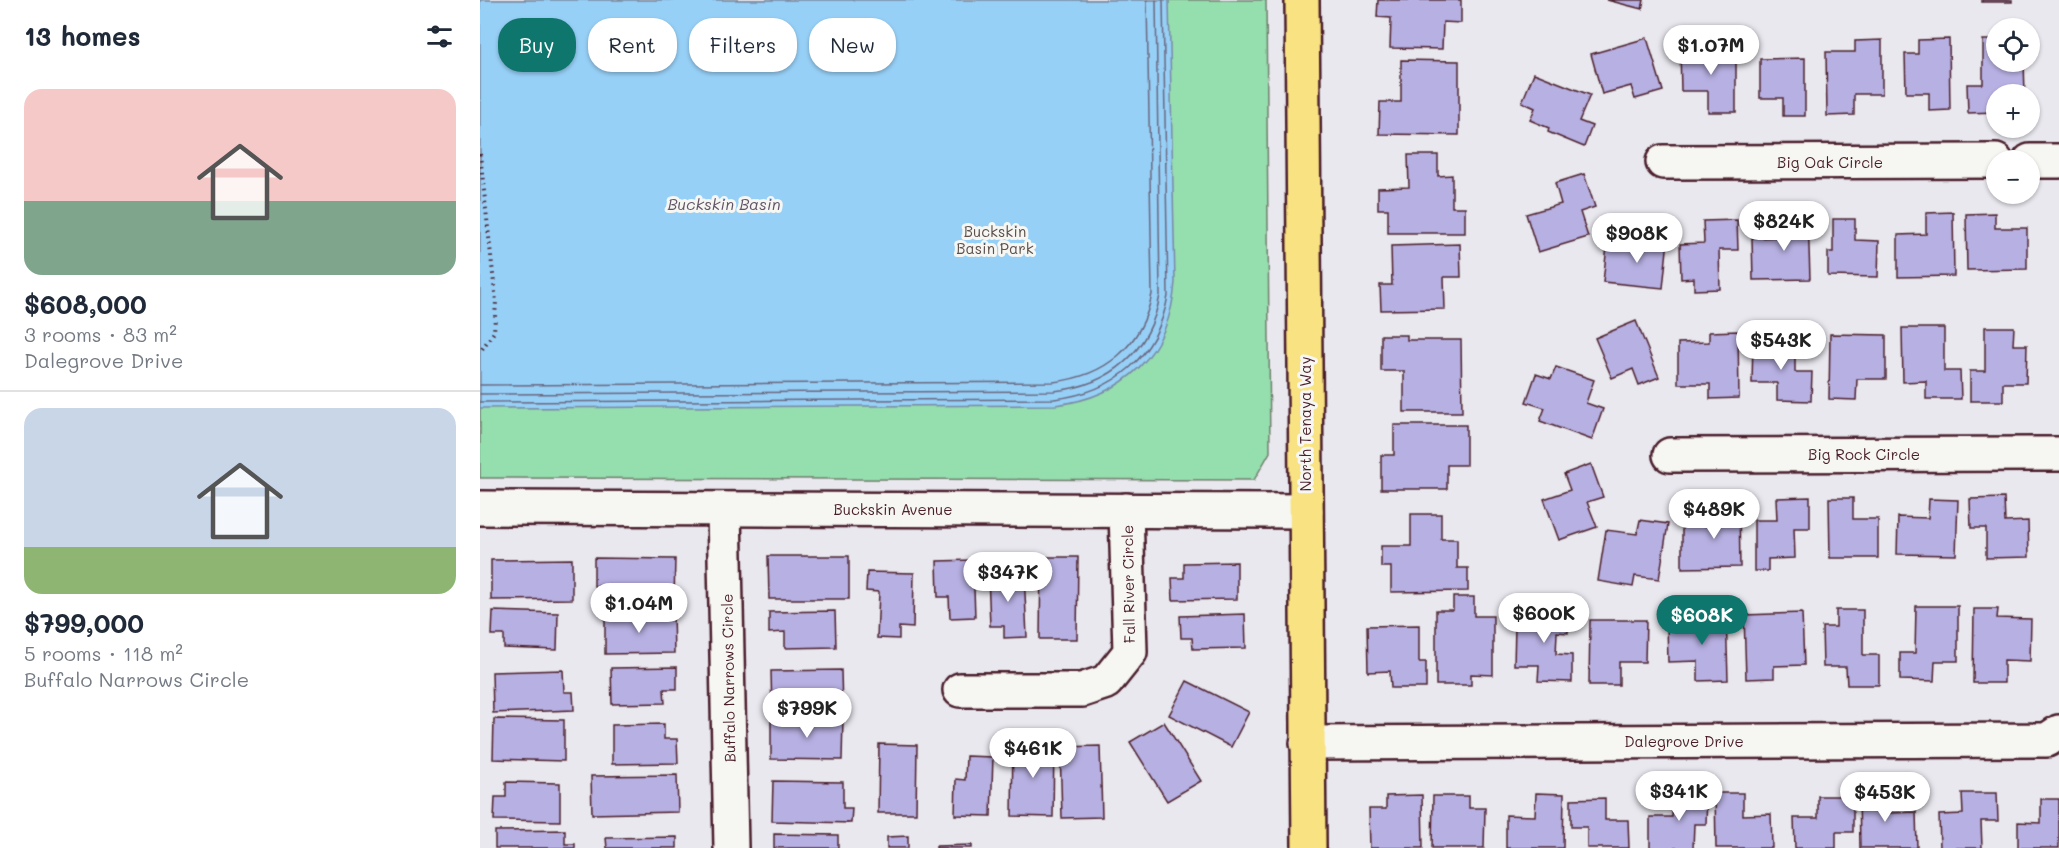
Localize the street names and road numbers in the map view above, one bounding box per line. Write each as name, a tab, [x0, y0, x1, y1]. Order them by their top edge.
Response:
street label: Big Oak Circle	[1777, 152, 1883, 172]
street label: North Tenaya Way	[1295, 356, 1315, 491]
street label: Big Rock Circle	[1808, 444, 1920, 464]
street label: Buckskin Avenue	[833, 499, 953, 519]
street label: Fall River Circle	[1117, 525, 1139, 643]
street label: Buffalo Narrows Circle	[717, 593, 739, 763]
street label: Dalegrove Drive	[1624, 731, 1744, 751]

